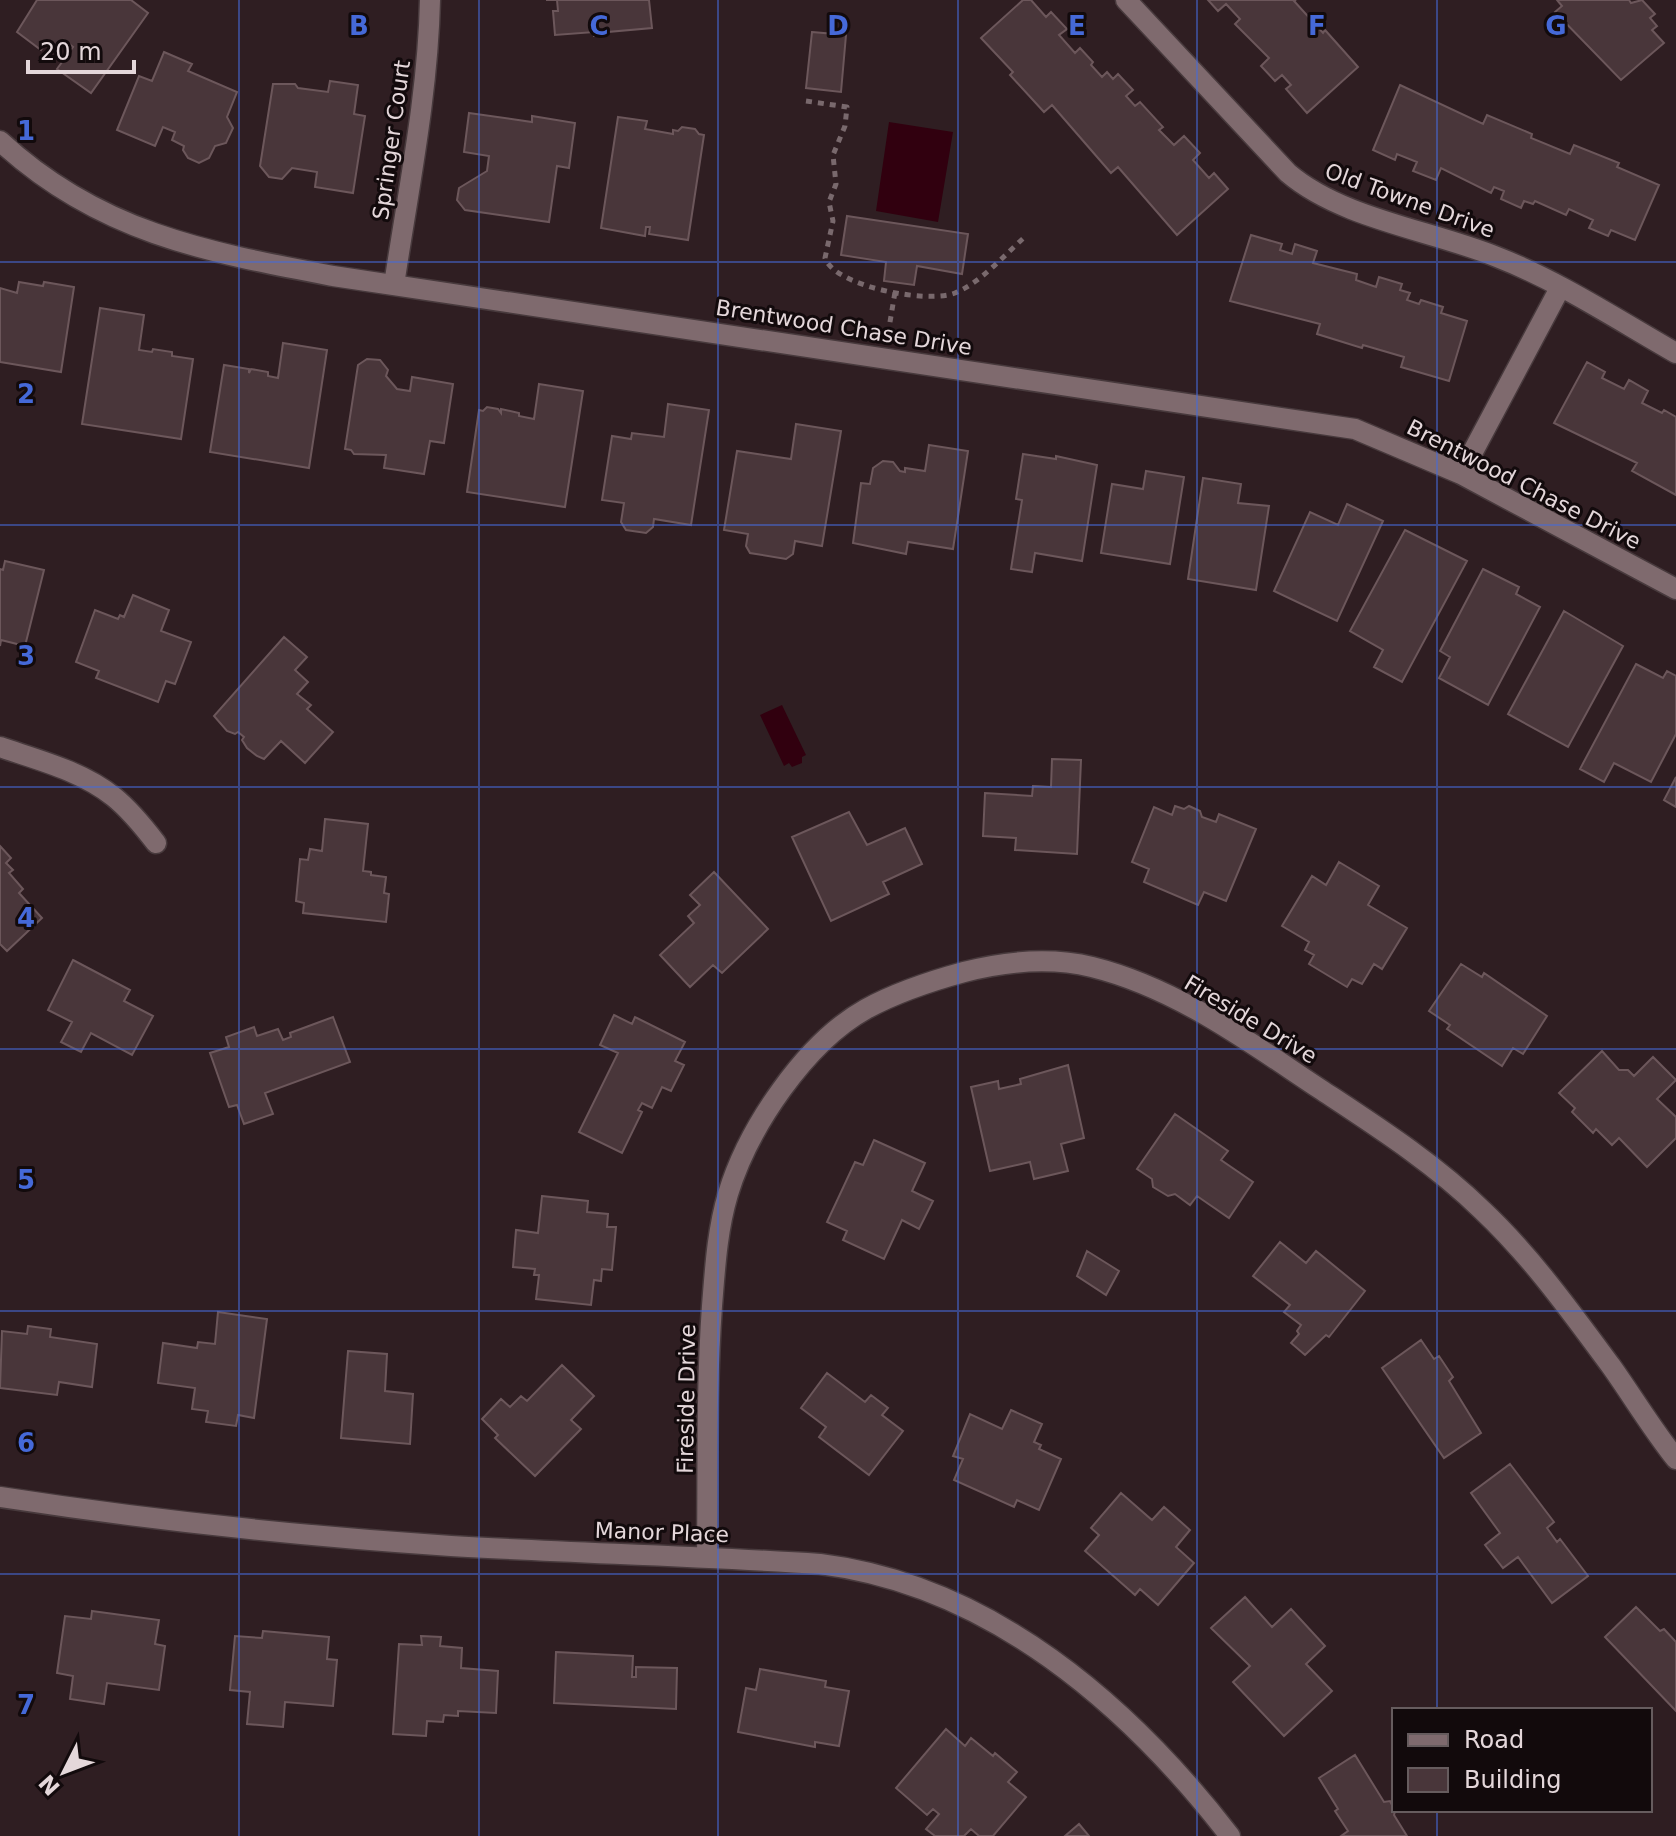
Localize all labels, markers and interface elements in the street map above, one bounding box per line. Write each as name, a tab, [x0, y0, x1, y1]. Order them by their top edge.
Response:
text: B	[349, 11, 369, 41]
text: C	[589, 11, 609, 41]
text: D	[827, 11, 849, 41]
text: E	[1068, 11, 1086, 41]
text: F	[1308, 11, 1326, 41]
text: G	[1545, 11, 1567, 41]
scale bar	[28, 24, 134, 74]
text: 20 m	[40, 38, 102, 66]
street label: Springer Court	[368, 58, 415, 222]
text: 1	[17, 116, 35, 146]
street label: Old Towne Drive	[1322, 158, 1498, 243]
street label: Brentwood Chase Drive	[714, 295, 974, 360]
text: 2	[17, 379, 35, 409]
street label: Brentwood Chase Drive	[1403, 415, 1645, 554]
text: 3	[17, 641, 35, 671]
text: 4	[17, 903, 35, 933]
street label: Fireside Drive	[1180, 970, 1321, 1069]
text: 5	[17, 1165, 35, 1195]
street label: Fireside Drive	[673, 1324, 700, 1474]
text: 6	[17, 1428, 35, 1458]
street label: Manor Place	[594, 1518, 730, 1547]
text: 7	[17, 1690, 35, 1720]
legend	[1392, 1708, 1652, 1812]
text: Road	[1464, 1726, 1524, 1754]
north arrow	[24, 1732, 104, 1812]
text: Building	[1464, 1766, 1561, 1794]
text: N	[34, 1770, 65, 1800]

